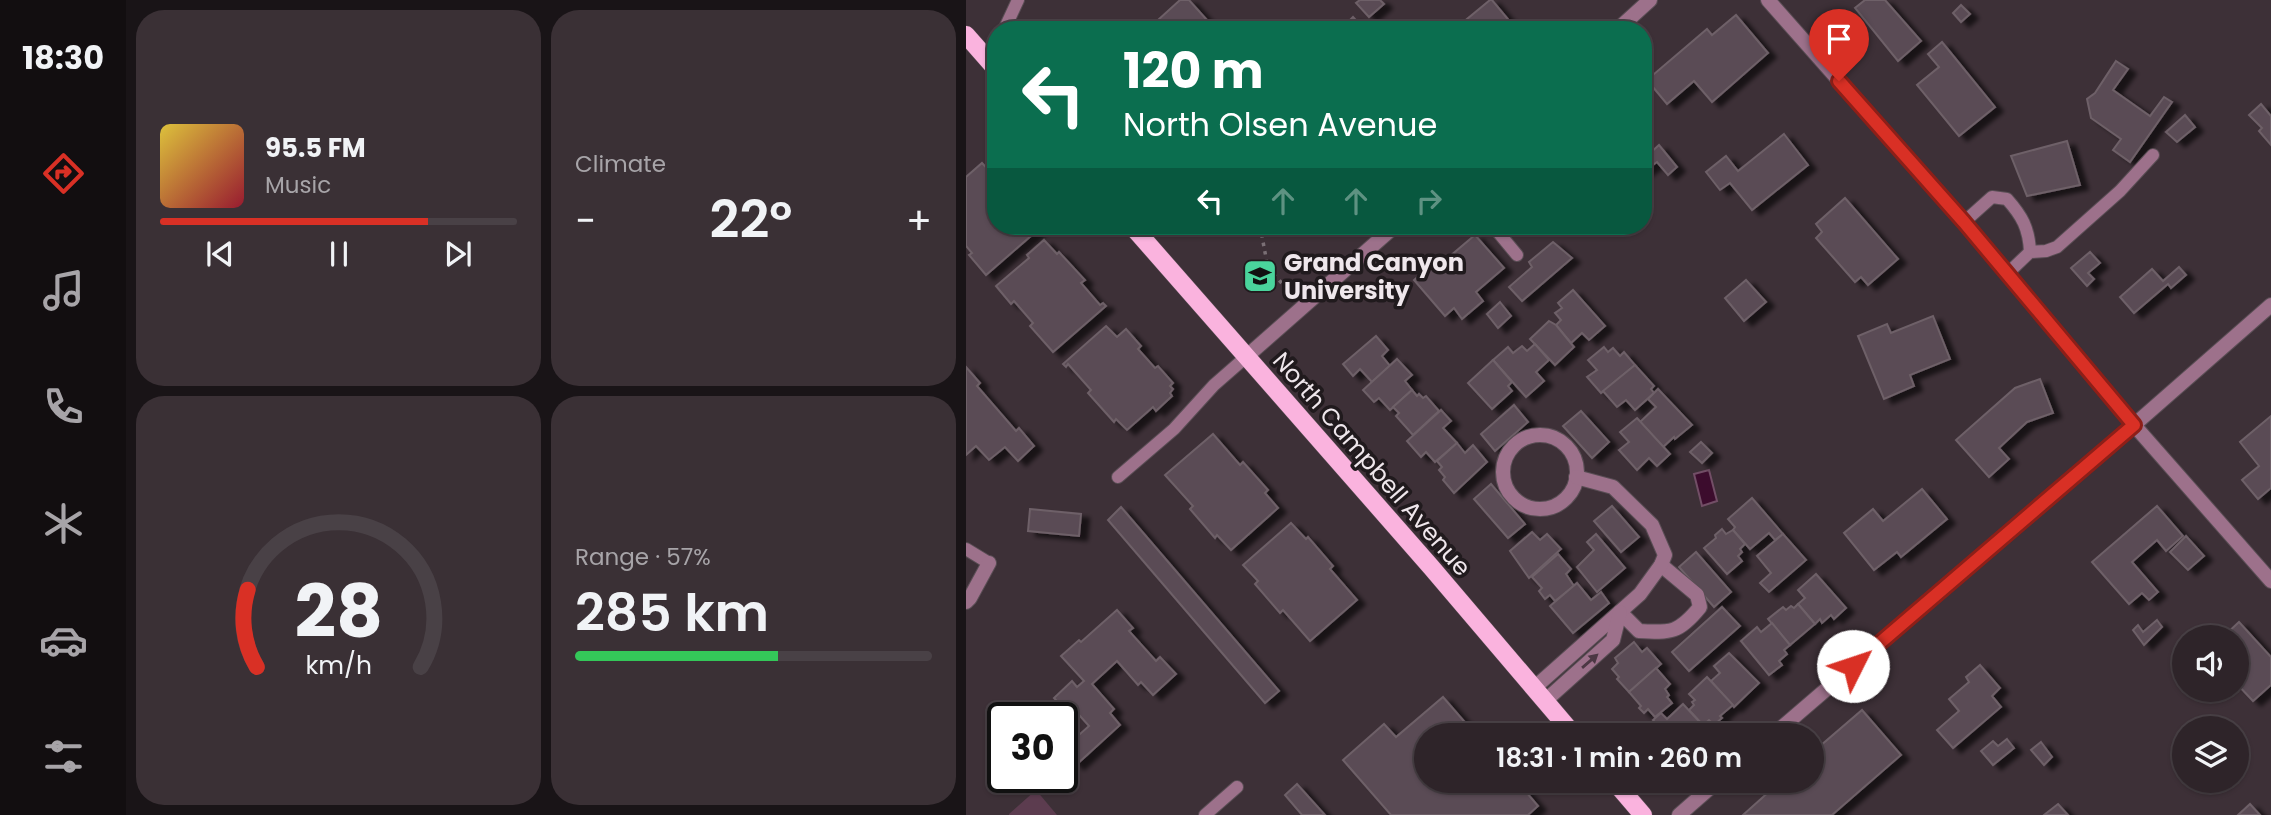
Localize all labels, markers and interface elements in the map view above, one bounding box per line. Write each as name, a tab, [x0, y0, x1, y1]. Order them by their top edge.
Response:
pin	[1809, 9, 1869, 81]
icon: arrive	[1820, 20, 1858, 58]
text: 18:30	[22, 35, 104, 80]
text: 120 m	[1123, 37, 1264, 105]
icon: left	[1008, 49, 1099, 140]
text: North Olsen Avenue	[1123, 102, 1437, 147]
text: 95.5 FM	[265, 130, 366, 166]
text: Climate	[575, 148, 666, 180]
icon: directions	[39, 149, 88, 198]
text: Music	[265, 169, 331, 201]
icon: left	[1191, 182, 1229, 220]
icon: ahead	[1264, 182, 1302, 220]
icon: ahead	[1337, 182, 1375, 220]
icon: right	[1410, 182, 1448, 220]
text: 22°	[710, 183, 792, 256]
text: −	[575, 194, 596, 247]
text: +	[906, 194, 932, 247]
icon: previous	[201, 235, 239, 273]
icon: pause	[320, 235, 358, 273]
icon: next	[439, 235, 477, 273]
place label: Grand Canyon University	[1284, 246, 1464, 307]
school or university icon: Grand Canyon University	[1241, 257, 1279, 295]
icon: music	[39, 266, 88, 315]
street label: North Campbell Avenue	[1265, 345, 1479, 583]
icon: phone	[39, 382, 88, 431]
icon: climate	[39, 499, 88, 548]
text: Range · 57%	[575, 541, 711, 573]
text: 28	[294, 561, 383, 662]
text: 285 km	[575, 576, 769, 649]
icon: car	[39, 616, 88, 665]
map controls	[2172, 625, 2249, 793]
button: sound	[2172, 625, 2249, 702]
position arrow	[1816, 629, 1890, 703]
text: km/h	[305, 647, 372, 682]
one-way arrow	[1581, 654, 1598, 669]
speed limit sign: 30	[987, 702, 1078, 793]
button: layers	[2172, 716, 2249, 793]
icon: filters	[39, 732, 88, 781]
text: 18:31 · 1 min · 260 m	[1496, 740, 1742, 776]

